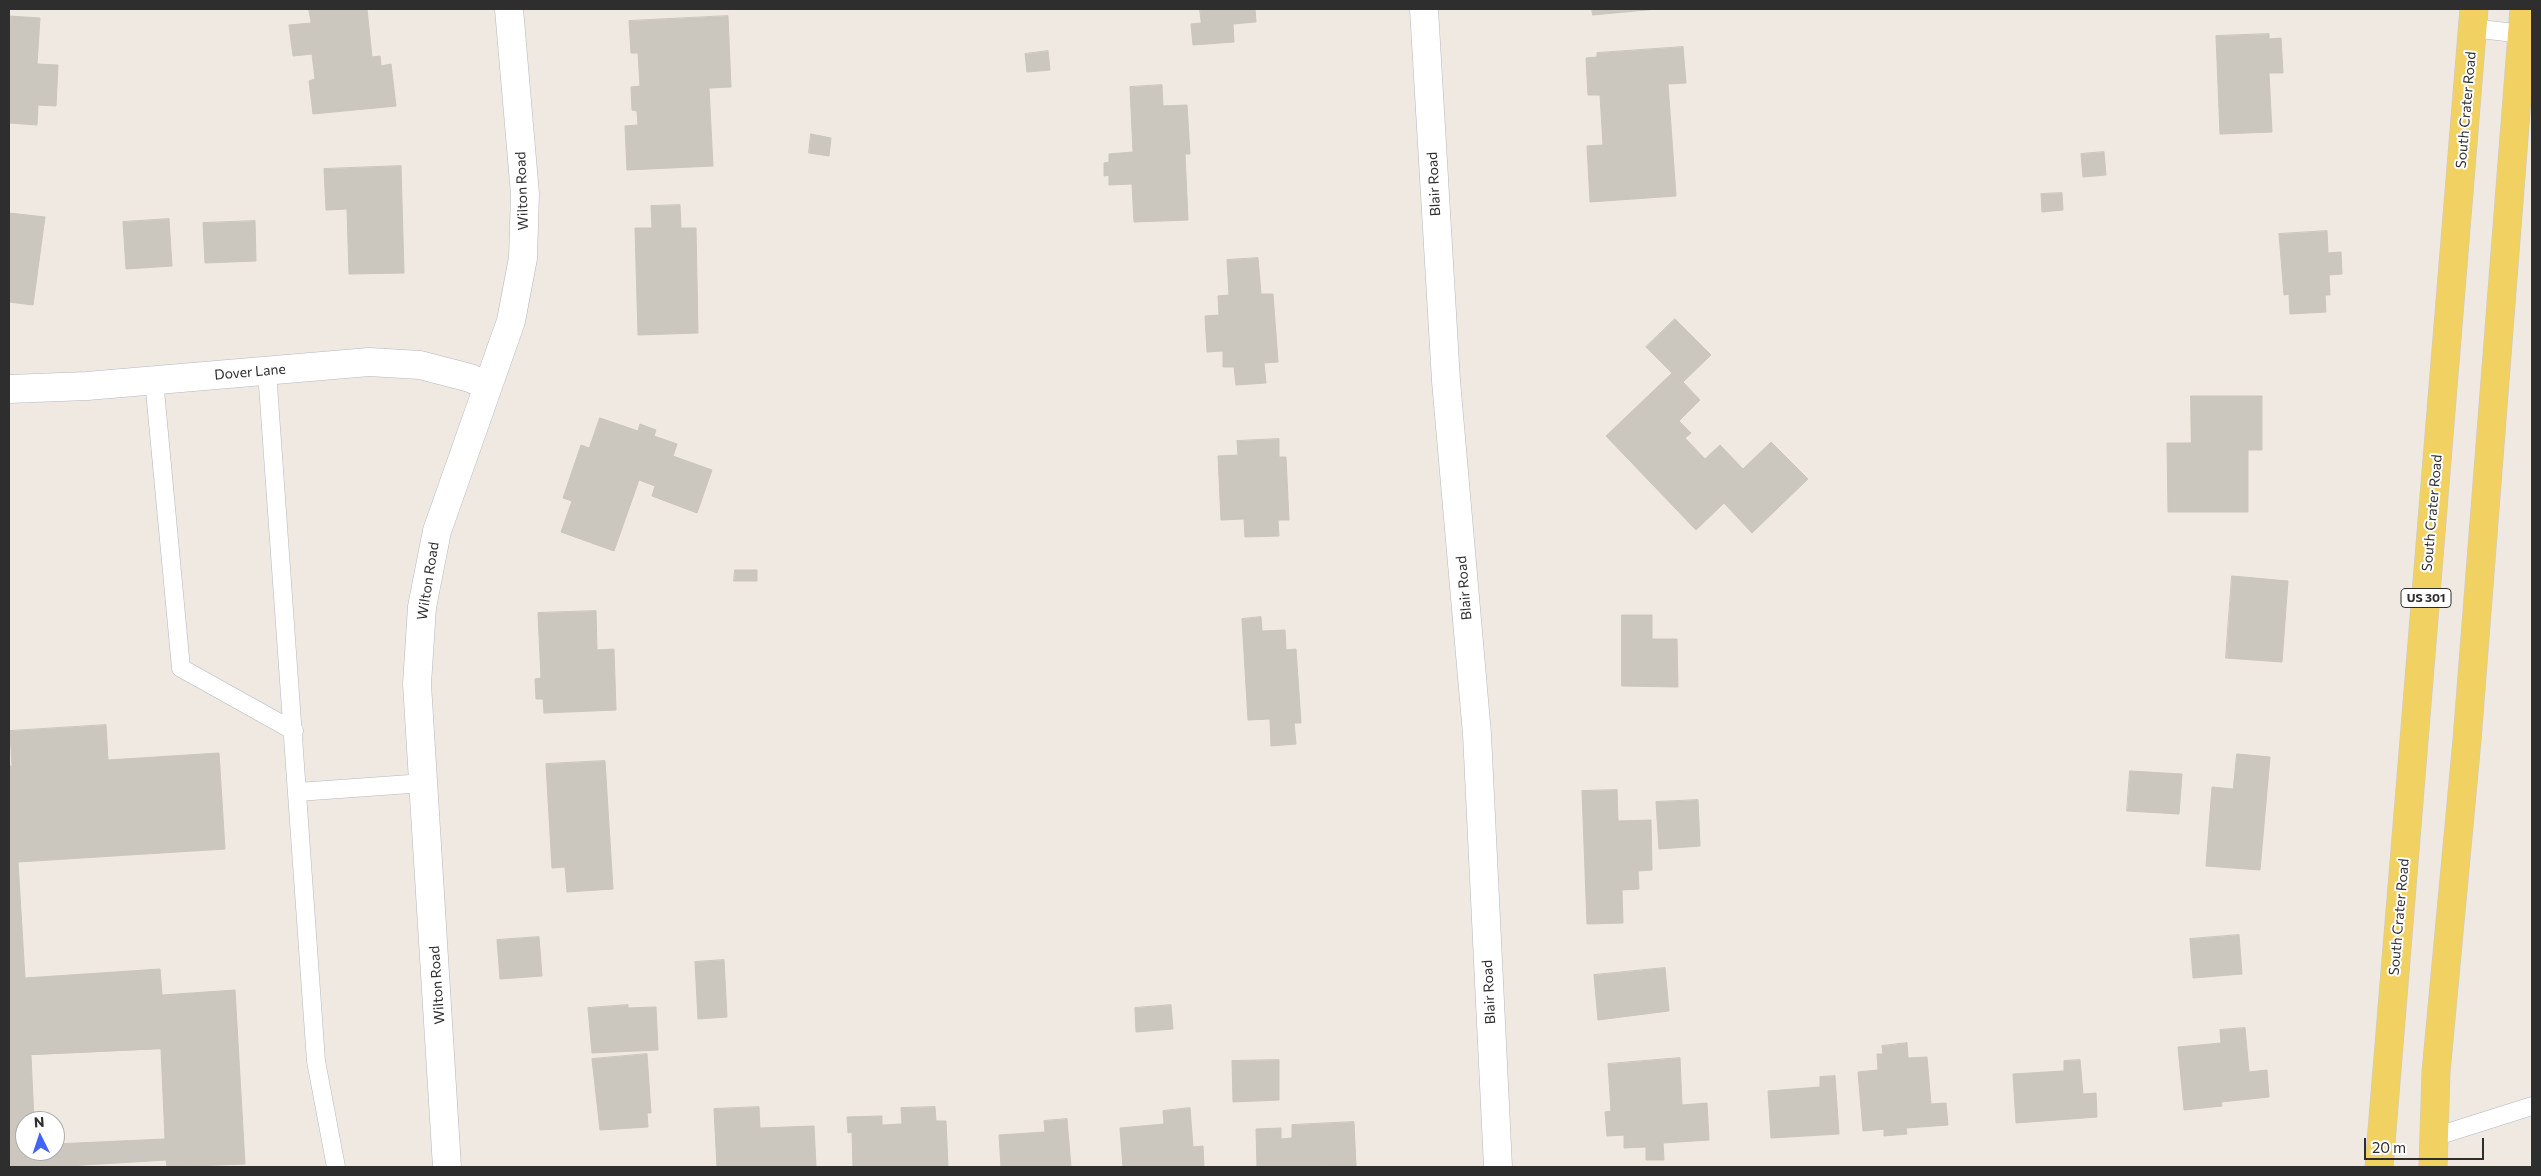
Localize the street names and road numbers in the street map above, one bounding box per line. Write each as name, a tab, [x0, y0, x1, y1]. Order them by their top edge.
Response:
street label: South Crater Road	[2453, 51, 2479, 169]
street label: Wilton Road	[512, 151, 532, 231]
street label: Blair Road	[1424, 151, 1444, 217]
street label: Dover Lane	[214, 361, 286, 383]
street label: South Crater Road	[2419, 454, 2445, 572]
street label: Wilton Road	[414, 541, 442, 621]
street label: Blair Road	[1453, 555, 1475, 621]
road number: US 301	[2401, 588, 2451, 608]
street label: South Crater Road	[2386, 858, 2412, 976]
street label: Wilton Road	[426, 945, 448, 1025]
street label: Blair Road	[1479, 959, 1499, 1025]

